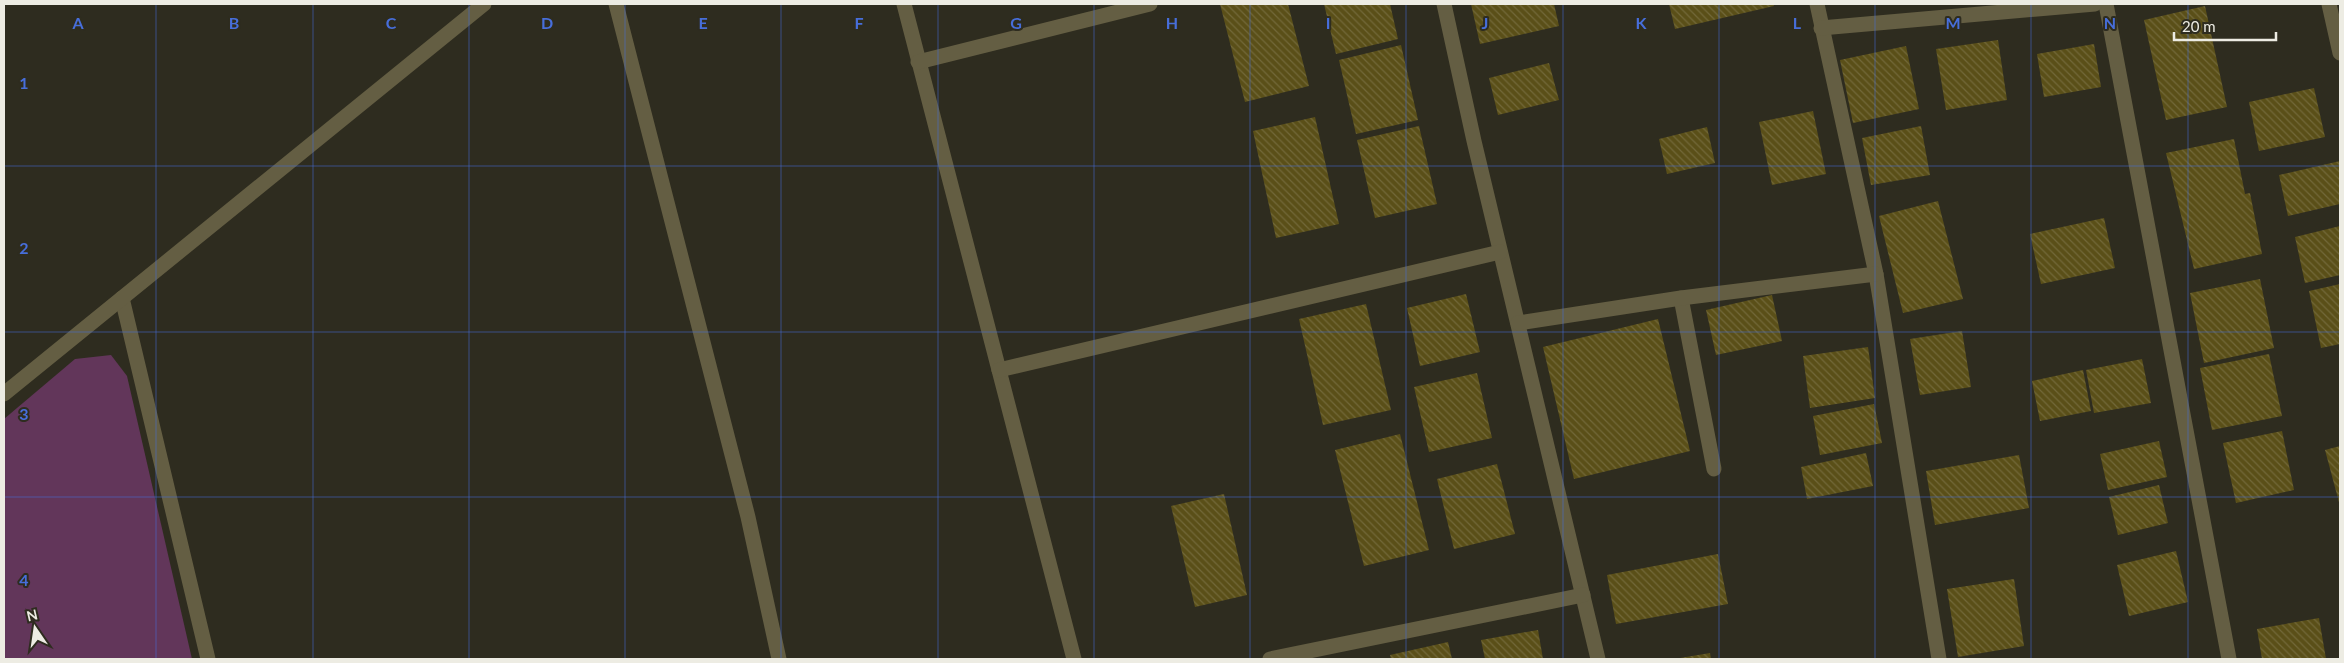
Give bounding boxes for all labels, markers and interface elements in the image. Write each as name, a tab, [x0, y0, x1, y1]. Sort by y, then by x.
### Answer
scale bar	[2174, 10, 2276, 42]
text: A	[71, 13, 84, 32]
text: B	[229, 13, 239, 32]
text: C	[386, 13, 397, 32]
text: D	[541, 13, 553, 32]
text: E	[698, 13, 708, 32]
text: F	[854, 13, 864, 32]
text: G	[1010, 13, 1022, 32]
text: H	[1166, 13, 1178, 32]
text: I	[1326, 13, 1330, 32]
text: J	[1482, 13, 1488, 32]
text: K	[1636, 13, 1648, 32]
text: L	[1793, 13, 1802, 32]
text: M	[1945, 13, 1961, 32]
text: N	[2104, 13, 2116, 32]
text: 20 m	[2182, 17, 2216, 35]
text: 1	[19, 73, 29, 92]
text: 2	[19, 238, 29, 257]
text: 3	[19, 404, 29, 423]
text: 4	[19, 570, 29, 589]
north arrow	[10, 603, 60, 653]
text: N	[25, 605, 39, 624]

